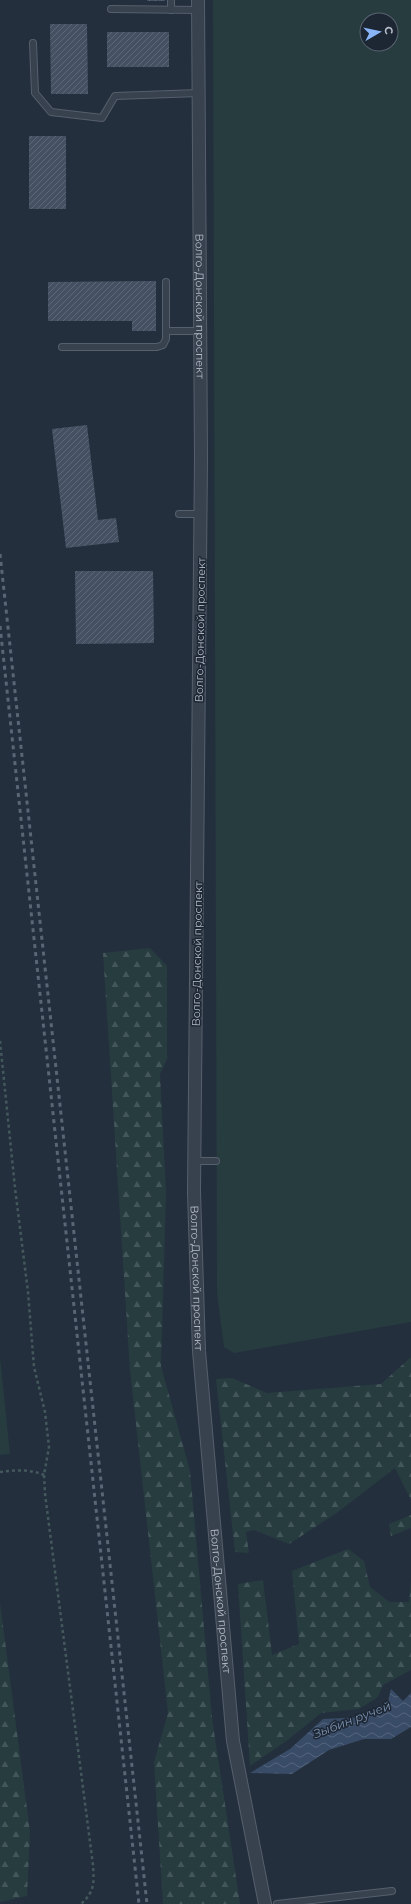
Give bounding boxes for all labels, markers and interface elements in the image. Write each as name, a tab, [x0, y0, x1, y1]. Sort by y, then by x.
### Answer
north arrow	[359, 12, 399, 52]
text: С	[381, 25, 396, 35]
street label: Волго-Донской проспект	[193, 233, 207, 379]
street label: Волго-Донской проспект	[192, 557, 208, 703]
street label: Волго-Донской проспект	[189, 881, 205, 1027]
street label: Волго-Донской проспект	[187, 1205, 206, 1351]
street label: Волго-Донской проспект	[208, 1528, 234, 1675]
water label: Зыбин ручей	[310, 1698, 393, 1742]

